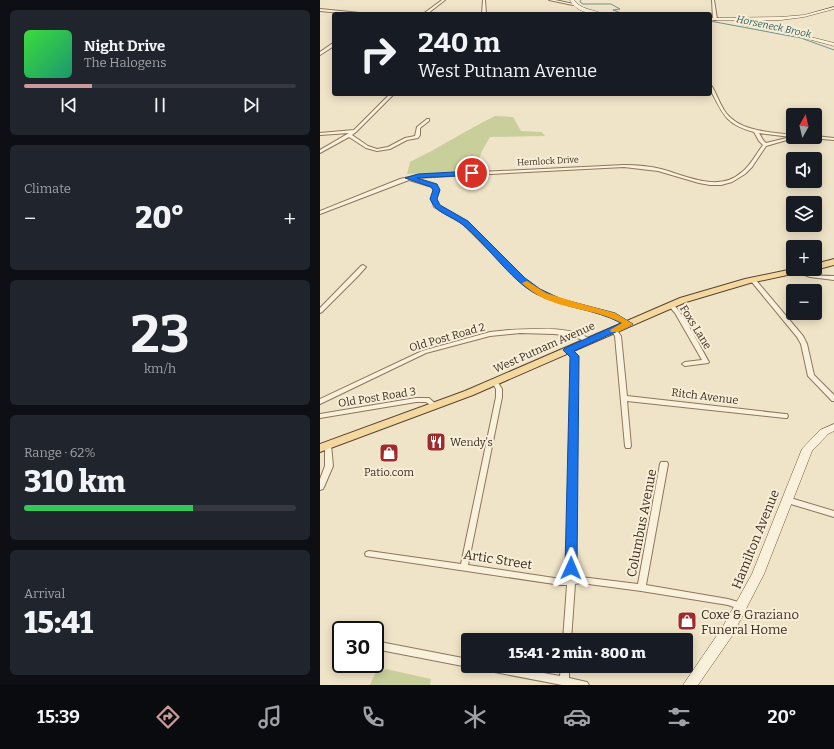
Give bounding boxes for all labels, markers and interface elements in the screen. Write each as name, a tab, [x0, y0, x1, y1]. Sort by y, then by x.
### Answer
water label: Horseneck Brook	[735, 13, 813, 41]
text: 240 m	[418, 26, 500, 59]
icon: right	[352, 28, 404, 80]
text: Night Drive	[84, 37, 165, 55]
text: The Halogens	[84, 55, 166, 70]
text: West Putnam Avenue	[418, 60, 597, 82]
icon: previous	[58, 94, 80, 116]
icon: pause	[149, 94, 171, 116]
icon: next	[240, 94, 262, 116]
north arrow	[786, 108, 822, 144]
map controls	[786, 108, 822, 320]
button: sound	[786, 152, 822, 188]
street label: Hemlock Drive	[517, 154, 579, 168]
pin	[455, 156, 489, 190]
icon: arrive	[461, 162, 483, 184]
text: Climate	[24, 181, 71, 196]
button: layers	[786, 196, 822, 232]
text: 20°	[135, 200, 184, 236]
text: −	[24, 205, 36, 232]
text: +	[283, 205, 296, 232]
button: +	[786, 240, 822, 276]
button: −	[786, 284, 822, 320]
text: 23	[130, 303, 190, 366]
street label: Foxs Lane	[677, 303, 714, 352]
street label: West Putnam Avenue	[492, 319, 597, 376]
street label: Old Post Road 2	[408, 320, 487, 355]
text: km/h	[144, 361, 176, 376]
street label: Old Post Road 3	[337, 385, 417, 410]
street label: Ritch Avenue	[671, 386, 739, 407]
restaurant icon: Wendy's	[425, 431, 447, 453]
place label: Wendy's	[450, 436, 493, 449]
shop icon: Patio.com	[378, 442, 400, 464]
text: Range · 62%	[24, 445, 95, 460]
text: 310 km	[24, 464, 125, 500]
place label: Patio.com	[364, 466, 415, 479]
street label: Columbus Avenue	[624, 468, 659, 578]
street label: Hamilton Avenue	[729, 487, 782, 591]
street label: Artic Street	[463, 547, 534, 572]
position arrow	[550, 547, 592, 589]
text: Arrival	[24, 586, 65, 601]
text: 15:41	[24, 605, 93, 641]
place label: Coxe & Graziano Funeral Home	[701, 607, 799, 637]
shop icon: Coxe & Graziano Funeral Home	[676, 610, 698, 632]
speed limit sign: 30	[332, 621, 384, 673]
text: 15:41 · 2 min · 800 m	[509, 644, 645, 662]
icon: directions	[154, 703, 182, 731]
icon: music	[256, 703, 284, 731]
icon: phone	[359, 703, 387, 731]
icon: climate	[461, 703, 489, 731]
icon: car	[563, 703, 591, 731]
icon: filters	[665, 703, 693, 731]
text: 15:39	[37, 706, 80, 728]
text: 20°	[767, 706, 797, 728]

